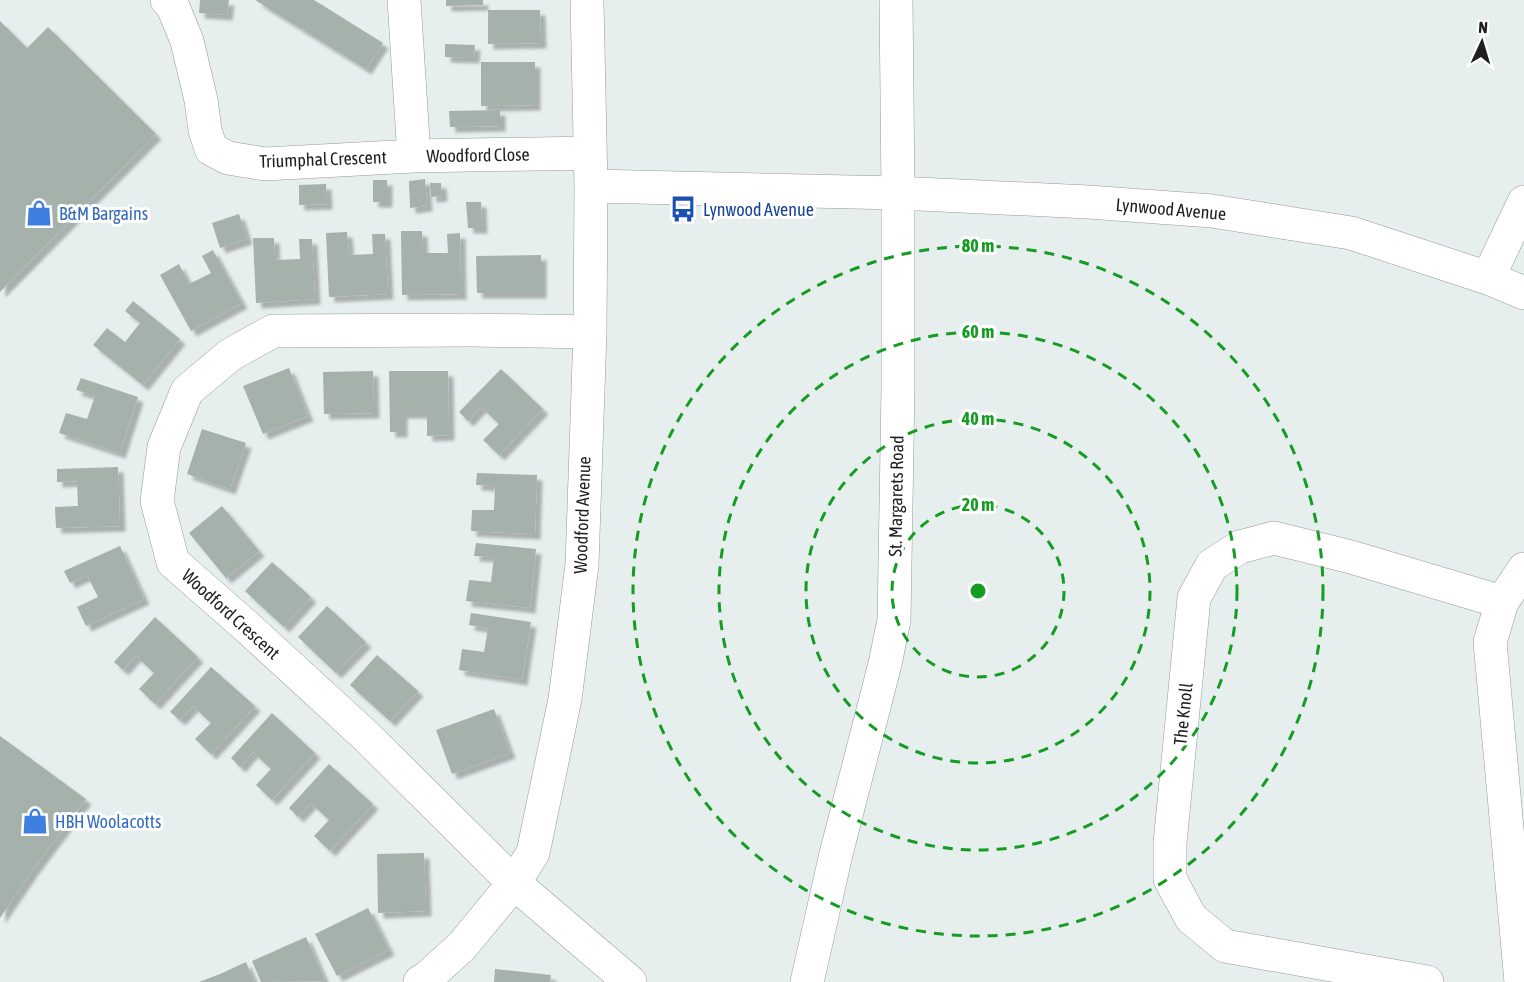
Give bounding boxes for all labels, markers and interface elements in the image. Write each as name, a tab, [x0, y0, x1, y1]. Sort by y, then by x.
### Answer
north arrow	[1452, 12, 1512, 72]
text: N	[1478, 18, 1488, 36]
street label: Woodford Close	[426, 144, 530, 166]
street label: Triumphal Crescent	[259, 146, 387, 172]
bus stop icon: Lynwood Avenue	[668, 194, 698, 224]
street label: Lynwood Avenue	[1115, 194, 1227, 224]
shop icon: B&M Bargains	[24, 198, 54, 228]
place label: Lynwood Avenue	[703, 199, 814, 220]
place label: B&M Bargains	[59, 203, 148, 224]
text: 80 m	[962, 235, 994, 256]
text: 60 m	[962, 321, 994, 342]
text: 40 m	[961, 408, 994, 429]
street label: St. Margarets Road	[884, 435, 908, 557]
street label: Woodford Avenue	[569, 456, 595, 574]
text: 20 m	[962, 494, 994, 515]
street label: Woodford Crescent	[178, 565, 284, 663]
centre of rings	[968, 581, 988, 601]
street label: The Knoll	[1169, 682, 1197, 746]
shop icon: HBH Woolacotts	[20, 806, 50, 836]
place label: HBH Woolacotts	[55, 811, 161, 832]

